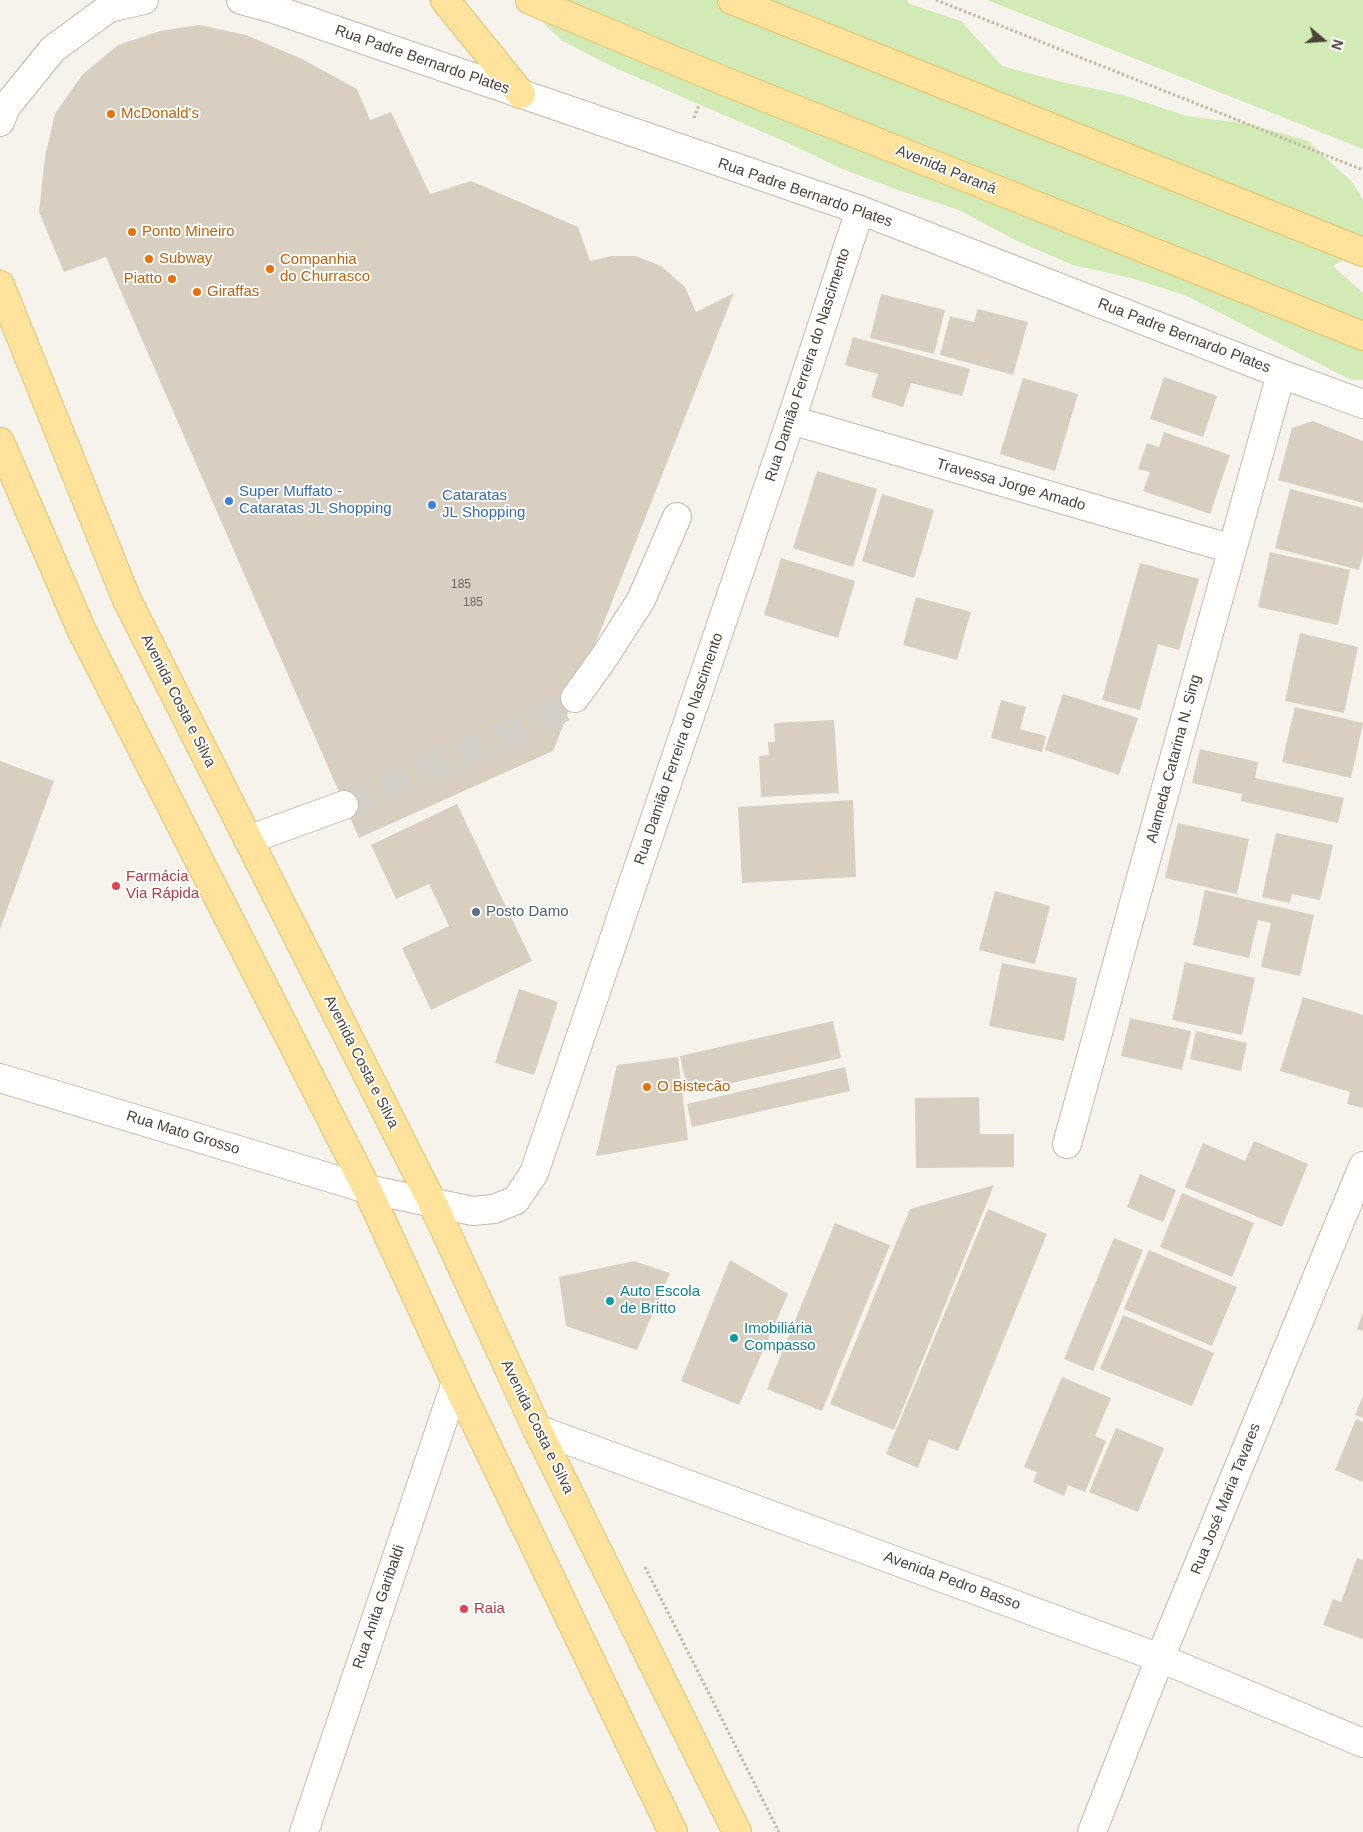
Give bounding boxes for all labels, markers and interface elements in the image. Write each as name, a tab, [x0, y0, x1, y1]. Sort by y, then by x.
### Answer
north arrow	[1298, 15, 1348, 65]
street label: Rua Padre Bernardo Plates	[332, 22, 512, 98]
text: N	[1328, 37, 1346, 52]
place label: McDonald's	[121, 105, 199, 123]
marker: McDonald's	[105, 108, 117, 120]
street label: Avenida Paraná	[893, 142, 999, 198]
street label: Rua Padre Bernardo Plates	[715, 155, 895, 231]
place label: Ponto Mineiro	[142, 223, 235, 241]
marker: Ponto Mineiro	[126, 226, 138, 238]
street label: Rua Damião Ferreira do Nascimento	[762, 246, 854, 484]
place label: Subway	[159, 250, 212, 268]
place label: Companhia do Churrasco	[280, 251, 370, 286]
marker: Subway	[143, 253, 155, 265]
marker: Companhia do Churrasco	[264, 263, 276, 275]
place label: Piatto	[124, 270, 162, 288]
marker: Piatto	[166, 273, 178, 285]
place label: Giraffas	[207, 283, 259, 301]
marker: Giraffas	[191, 286, 203, 298]
street label: Rua Padre Bernardo Plates	[1095, 295, 1273, 377]
street label: Travessa Jorge Amado	[934, 455, 1088, 515]
place label: Super Muffato - Cataratas JL Shopping	[239, 483, 392, 518]
place label: Cataratas JL Shopping	[442, 487, 525, 522]
marker: Super Muffato - Cataratas JL Shopping	[223, 495, 235, 507]
marker: Cataratas JL Shopping	[426, 499, 438, 511]
house number: 185	[451, 578, 471, 592]
house number: 185	[463, 596, 483, 610]
street label: Rua Damião Ferreira do Nascimento	[631, 631, 727, 867]
street label: Avenida Costa e Silva	[137, 632, 219, 770]
street label: Alameda Catarina N. Sing	[1143, 673, 1205, 845]
place label: Farmácia Via Rápida	[126, 868, 199, 903]
marker: Farmácia Via Rápida	[110, 880, 122, 892]
place label: Posto Damo	[486, 903, 569, 921]
marker: Posto Damo	[470, 906, 482, 918]
street label: Avenida Costa e Silva	[320, 993, 402, 1131]
place label: O Bistecão	[657, 1078, 730, 1096]
marker: O Bistecão	[641, 1081, 653, 1093]
street label: Rua Mato Grosso	[124, 1107, 242, 1159]
place label: Auto Escola de Britto	[620, 1283, 700, 1318]
marker: Auto Escola de Britto	[604, 1295, 616, 1307]
place label: Imobiliária Compasso	[744, 1320, 816, 1355]
marker: Imobiliária Compasso	[728, 1332, 740, 1344]
street label: Avenida Costa e Silva	[497, 1357, 577, 1497]
street label: Rua José Maria Tavares	[1187, 1421, 1265, 1577]
street label: Rua Anita Garibaldi	[349, 1543, 409, 1671]
street label: Avenida Pedro Basso	[881, 1548, 1023, 1614]
place label: Raia	[474, 1600, 505, 1618]
marker: Raia	[458, 1603, 470, 1615]

